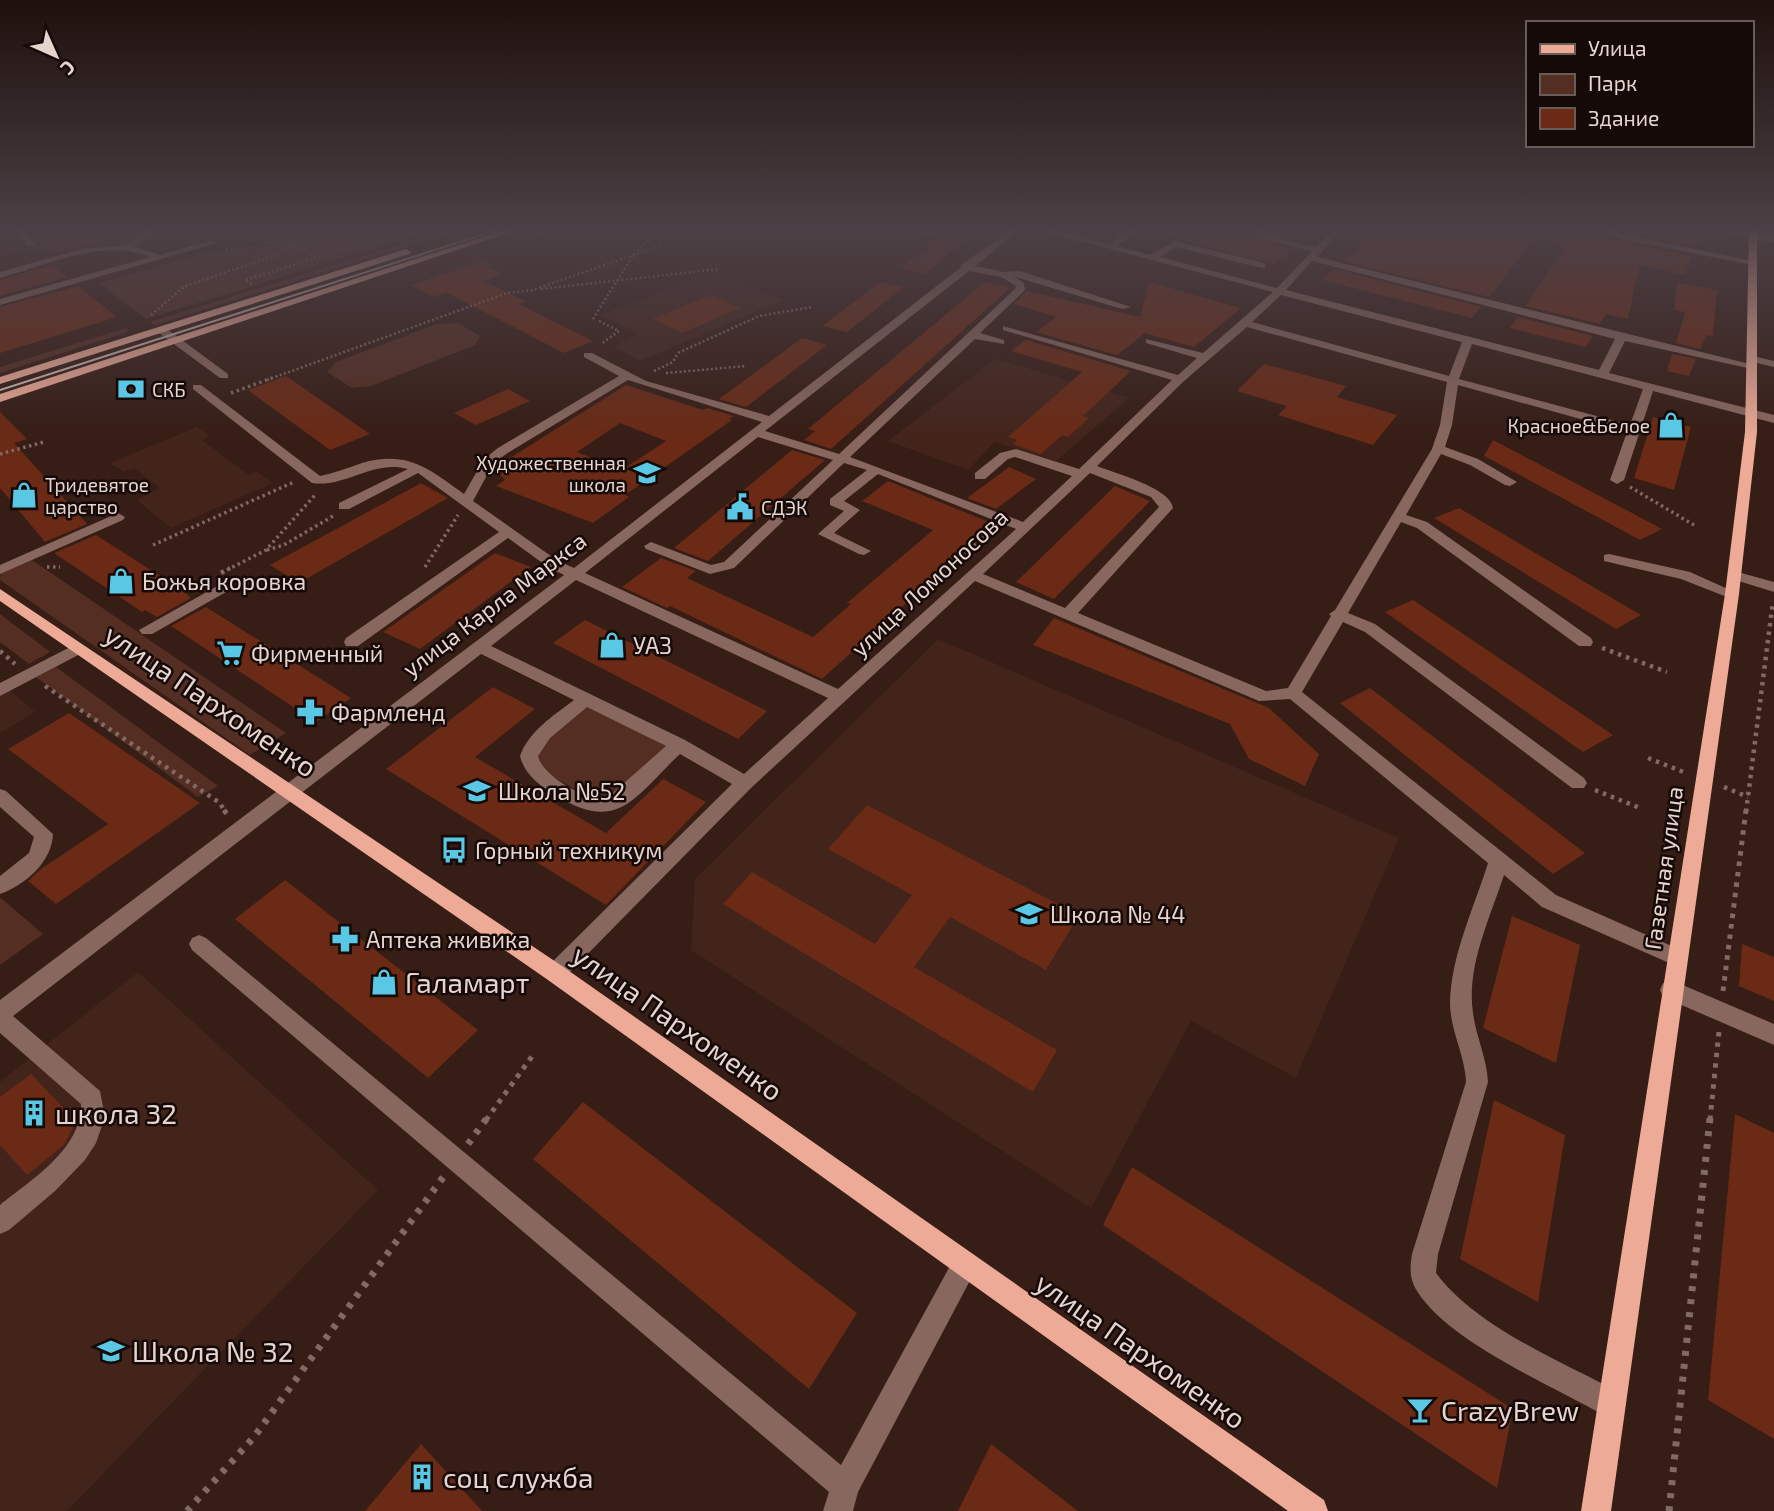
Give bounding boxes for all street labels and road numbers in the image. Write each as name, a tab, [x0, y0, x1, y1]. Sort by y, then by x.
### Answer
street label: улица Ломоносова	[845, 502, 1014, 663]
street label: улица Карла Маркса	[397, 526, 592, 683]
street label: улица Пархоменко	[98, 616, 324, 784]
street label: Газетная улица	[1638, 785, 1689, 952]
street label: улица Пархоменко	[566, 937, 790, 1107]
street label: улица Пархоменко	[1029, 1265, 1253, 1435]

